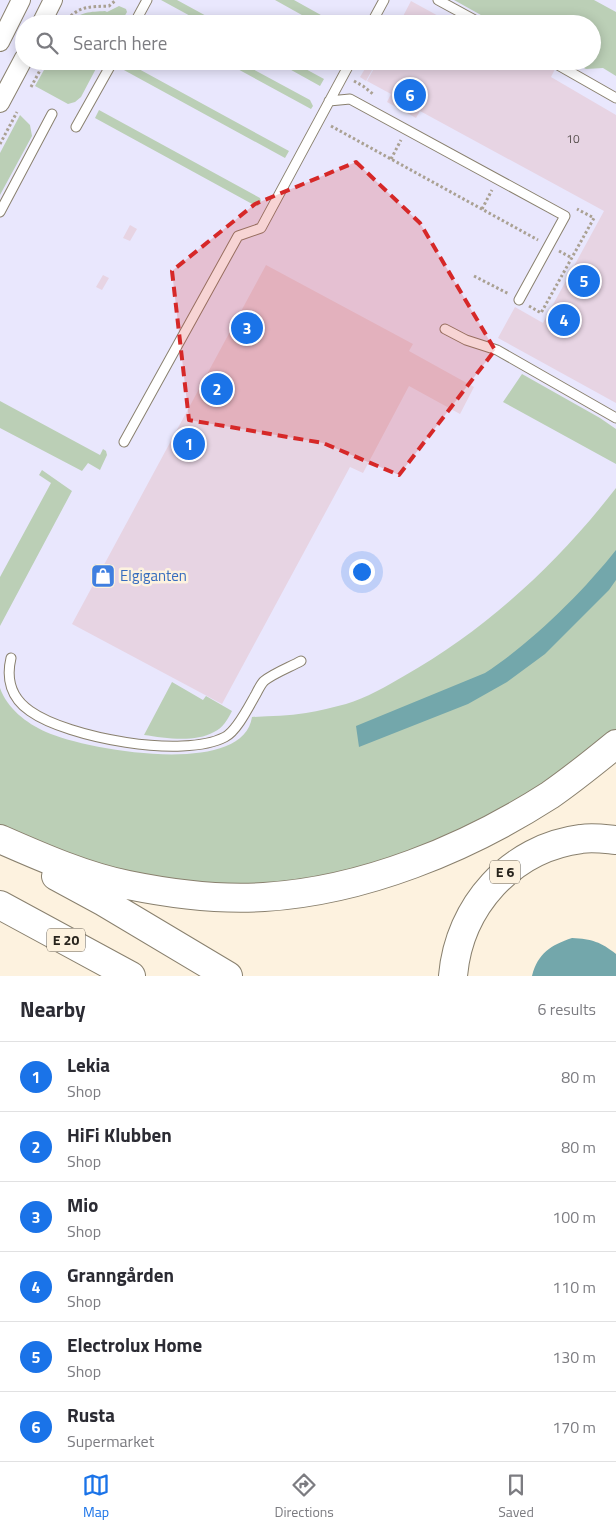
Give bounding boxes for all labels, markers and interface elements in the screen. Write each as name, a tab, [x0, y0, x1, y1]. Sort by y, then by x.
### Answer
search box	[15, 15, 601, 70]
text: Search here	[73, 28, 167, 57]
icon: search	[33, 29, 61, 57]
pin: 6	[394, 76, 426, 114]
house number: 10	[566, 129, 580, 148]
pin: 5	[568, 262, 600, 300]
pin: 4	[548, 301, 580, 339]
pin: 3	[231, 309, 263, 347]
pin: 2	[201, 370, 233, 408]
pin: 1	[173, 425, 205, 463]
your location	[349, 559, 375, 585]
shop icon: Elgiganten	[90, 563, 116, 589]
place label: Elgiganten	[120, 564, 187, 587]
road number: E 6	[490, 860, 520, 884]
road number: E 20	[47, 928, 85, 952]
text: Nearby	[20, 993, 85, 1025]
text: 6 results	[537, 997, 596, 1021]
text: Lekia	[67, 1050, 110, 1079]
text: 1	[32, 1065, 40, 1089]
text: 80 m	[561, 1065, 596, 1089]
text: Shop	[67, 1079, 101, 1103]
text: HiFi Klubben	[67, 1120, 172, 1149]
text: 2	[32, 1135, 40, 1159]
text: 80 m	[561, 1135, 596, 1159]
text: Shop	[67, 1149, 101, 1173]
text: Mio	[67, 1190, 98, 1219]
text: 3	[32, 1205, 40, 1229]
text: 100 m	[552, 1205, 596, 1229]
text: Shop	[67, 1219, 101, 1243]
text: Granngården	[67, 1260, 174, 1289]
text: 4	[32, 1275, 40, 1299]
text: 110 m	[552, 1275, 596, 1299]
text: Shop	[67, 1289, 101, 1313]
text: Electrolux Home	[67, 1330, 202, 1359]
text: 5	[32, 1345, 40, 1369]
text: 130 m	[552, 1345, 596, 1369]
text: Shop	[67, 1359, 101, 1383]
text: Rusta	[67, 1400, 115, 1429]
text: 6	[32, 1415, 40, 1439]
text: 170 m	[552, 1415, 596, 1439]
text: Supermarket	[67, 1429, 154, 1453]
tab: Map	[82, 1471, 110, 1522]
tab: Directions	[274, 1471, 334, 1522]
tab: Saved	[498, 1471, 534, 1522]

